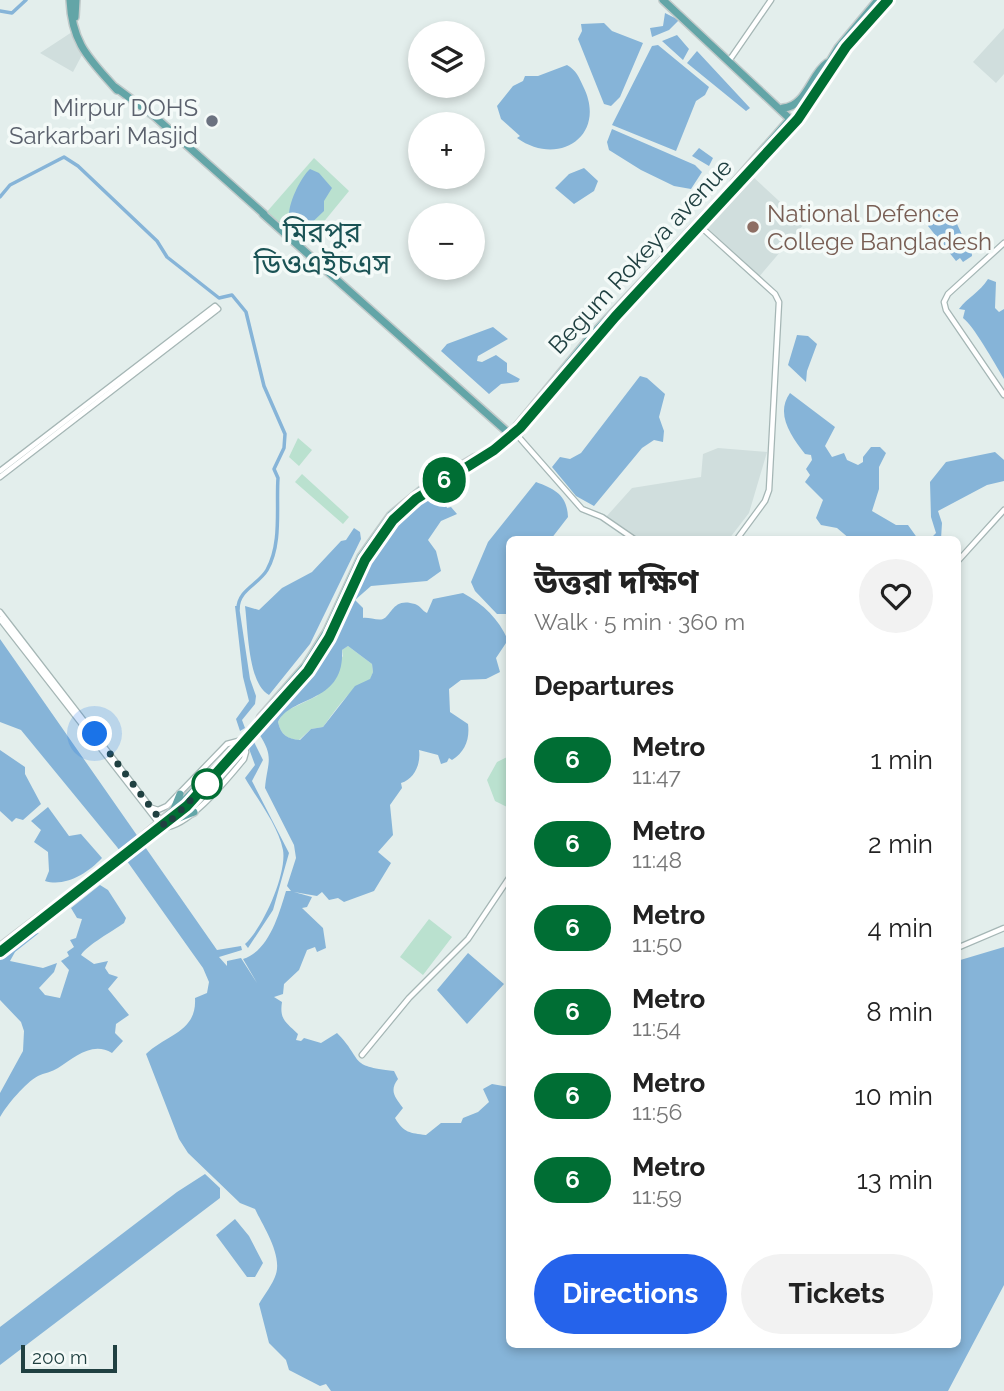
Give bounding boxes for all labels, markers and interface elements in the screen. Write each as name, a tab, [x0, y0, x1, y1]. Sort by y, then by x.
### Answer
map controls	[408, 21, 485, 280]
button: layers	[408, 21, 485, 98]
place label: Mirpur DOHS Sarkarbari Masjid	[9, 93, 198, 150]
button: +	[408, 112, 485, 189]
marker: Mirpur DOHS Sarkarbari Masjid	[204, 113, 220, 129]
street label: Begum Rokeya avenue	[542, 152, 738, 360]
place label: National Defence College Bangladesh	[767, 199, 992, 256]
button: −	[408, 203, 485, 280]
district label: মিরপুর ডিওএইচএস	[253, 216, 391, 281]
marker: National Defence College Bangladesh	[745, 219, 761, 235]
line badge: 6	[421, 457, 467, 503]
text: 6	[437, 465, 451, 494]
button: heart	[859, 559, 933, 633]
text: উত্তরা দক্ষিণ	[534, 562, 698, 601]
text: Walk · 5 min · 360 m	[534, 608, 745, 635]
text: Departures	[534, 671, 674, 701]
your location	[77, 716, 112, 751]
text: Metro	[632, 732, 705, 762]
text: 6	[565, 745, 580, 774]
text: 1 min	[871, 745, 933, 775]
text: 11:47	[632, 762, 681, 789]
unlabelled marker	[192, 769, 222, 799]
text: Metro	[632, 816, 705, 846]
text: 6	[565, 829, 580, 858]
text: 2 min	[868, 829, 933, 859]
text: 11:48	[632, 846, 682, 873]
text: Metro	[632, 900, 705, 930]
text: 6	[565, 913, 580, 942]
text: 4 min	[867, 913, 933, 943]
text: 11:50	[632, 930, 683, 957]
text: Metro	[632, 984, 705, 1014]
text: 6	[565, 997, 580, 1026]
text: 8 min	[866, 997, 933, 1027]
text: 11:54	[632, 1014, 681, 1041]
text: Metro	[632, 1068, 705, 1098]
text: 6	[565, 1081, 580, 1110]
text: 10 min	[855, 1081, 933, 1111]
text: 11:56	[632, 1098, 682, 1125]
text: Metro	[632, 1152, 705, 1182]
text: 6	[565, 1165, 580, 1194]
text: 13 min	[857, 1165, 933, 1195]
text: 11:59	[632, 1182, 682, 1209]
button: Directions	[534, 1254, 727, 1334]
button: Tickets	[741, 1254, 933, 1334]
scale bar	[21, 1342, 117, 1374]
text: 200 m	[32, 1346, 87, 1368]

